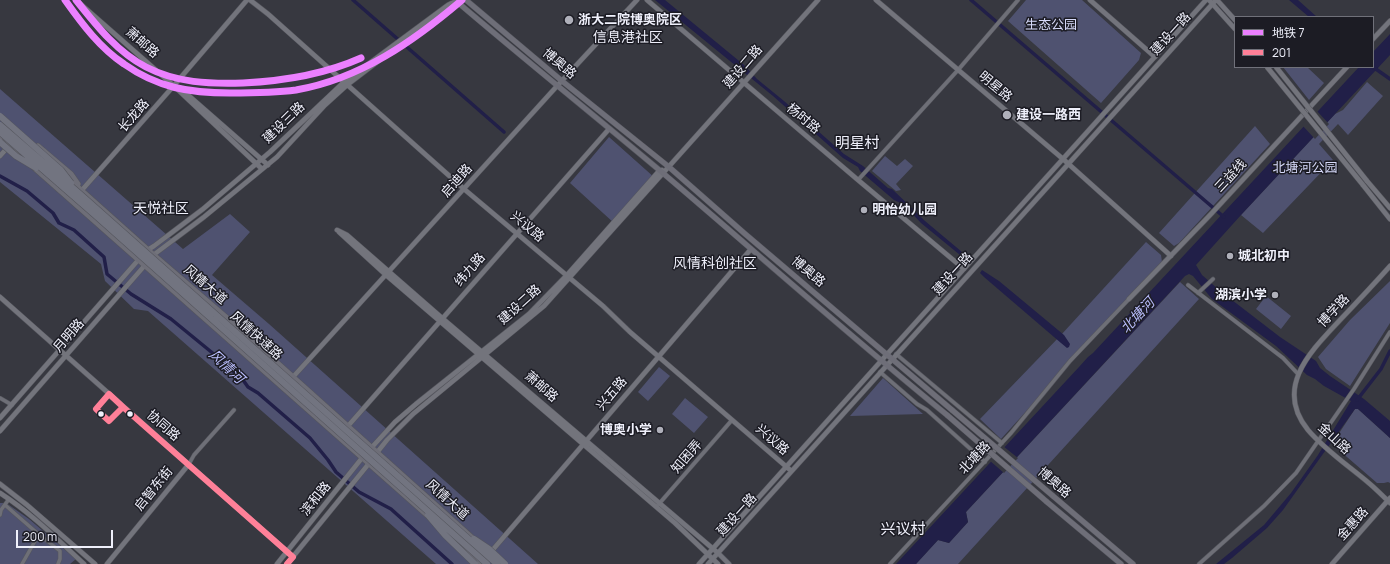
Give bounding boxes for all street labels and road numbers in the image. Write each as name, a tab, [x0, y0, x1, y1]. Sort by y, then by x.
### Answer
street label: 建设一路	[1148, 9, 1194, 59]
street label: 萧邮路	[122, 24, 162, 62]
street label: 建设二路	[720, 42, 766, 92]
street label: 博奥路	[539, 45, 579, 83]
street label: 明星路	[975, 68, 1015, 106]
street label: 长龙路	[115, 96, 153, 136]
street label: 建设三路	[260, 99, 308, 147]
street label: 杨时路	[783, 100, 823, 138]
street label: 三益线	[1212, 156, 1250, 196]
street label: 启迪路	[438, 161, 476, 201]
street label: 兴议路	[507, 208, 547, 246]
street label: 建设一路	[930, 249, 976, 299]
street label: 纬九路	[451, 250, 489, 290]
street label: 博奥路	[788, 253, 828, 291]
street label: 风情大道	[180, 262, 230, 308]
street label: 建设二路	[495, 282, 545, 328]
street label: 博学路	[1315, 291, 1353, 331]
street label: 风情快速路	[227, 308, 285, 364]
street label: 月明路	[50, 316, 88, 356]
street label: 萧邮路	[521, 368, 561, 406]
street label: 兴五路	[593, 374, 631, 414]
street label: 协同路	[143, 407, 183, 445]
street label: 金山路	[1314, 420, 1354, 458]
street label: 兴议路	[752, 421, 792, 459]
street label: 知困弄	[668, 437, 706, 477]
street label: 北塘路	[956, 438, 994, 478]
street label: 启智东街	[132, 464, 176, 514]
street label: 博奥路	[1034, 464, 1074, 502]
street label: 风情大道	[422, 477, 472, 523]
street label: 滨和路	[298, 479, 334, 519]
street label: 建设一路	[714, 490, 760, 540]
street label: 金惠路	[1334, 504, 1372, 544]

